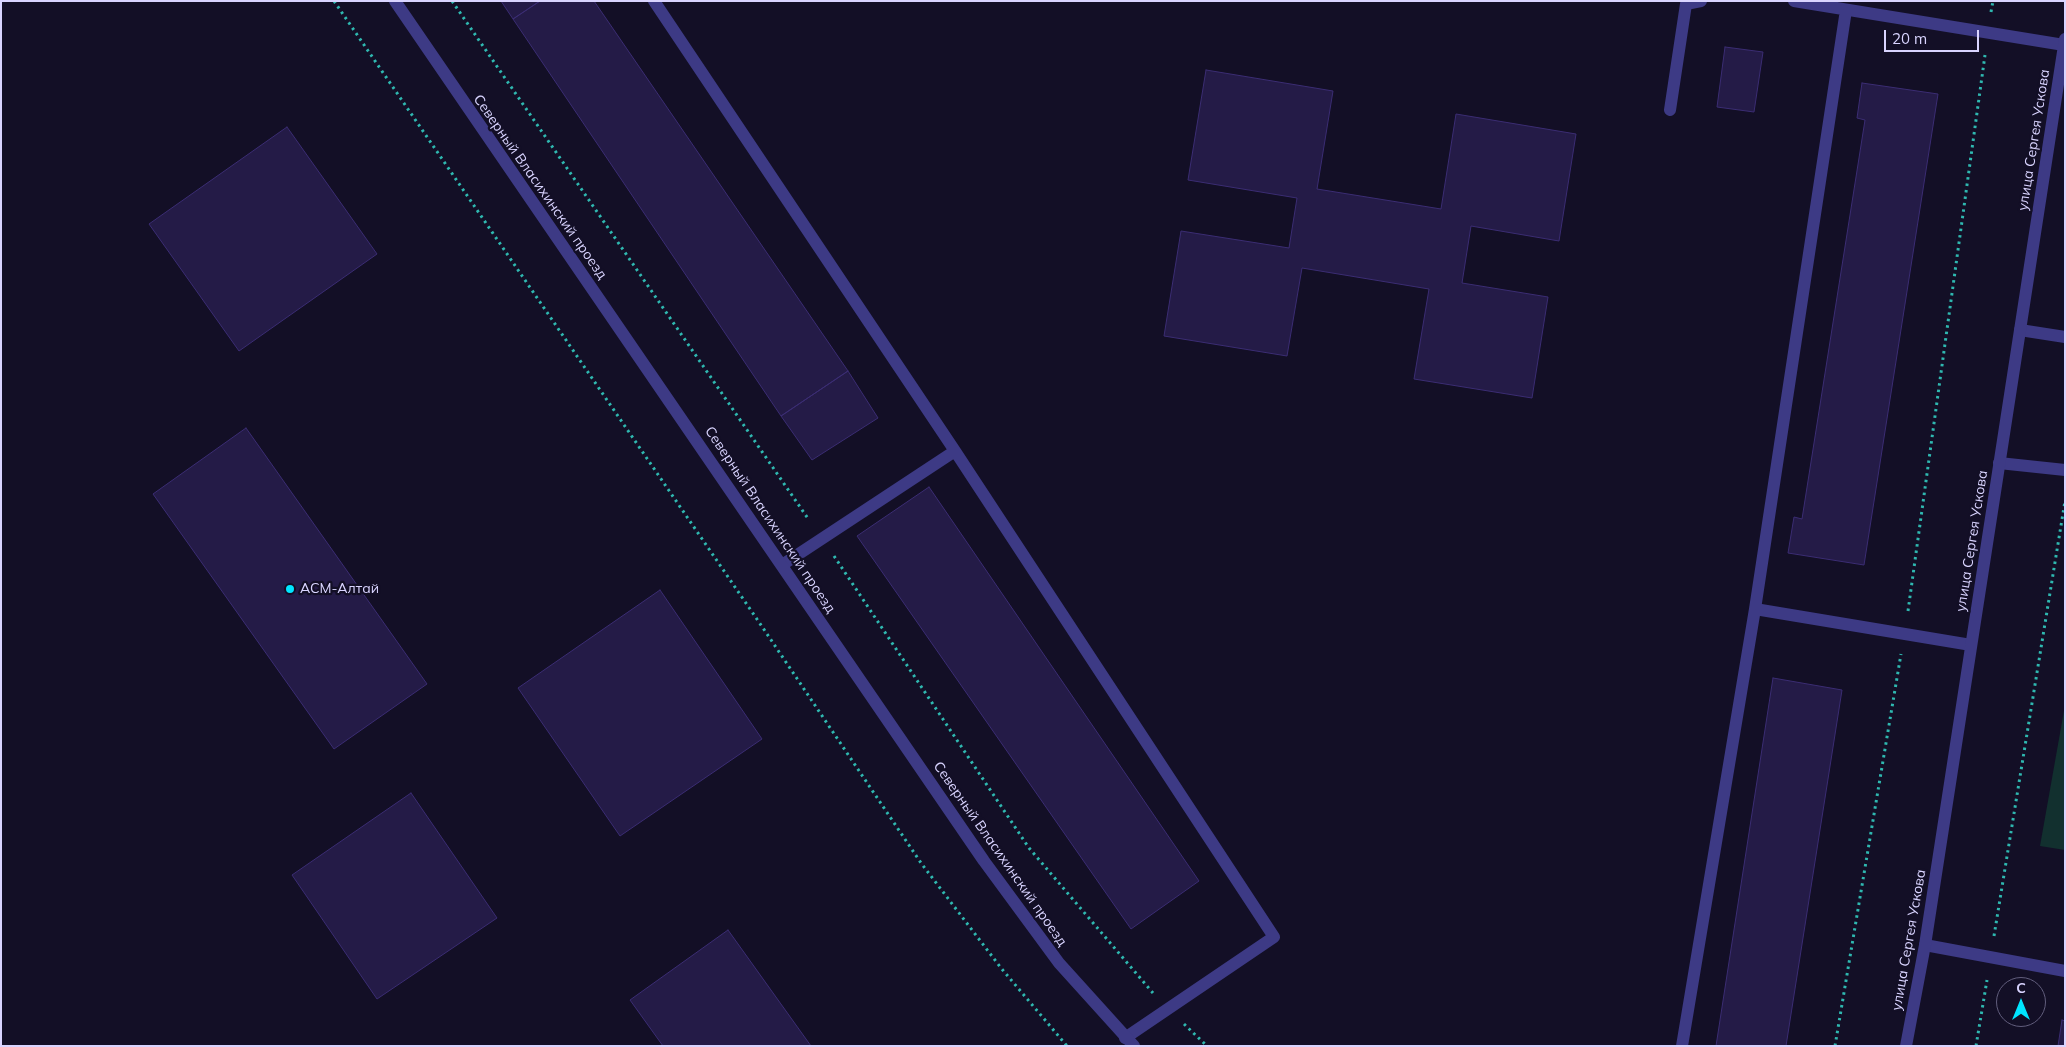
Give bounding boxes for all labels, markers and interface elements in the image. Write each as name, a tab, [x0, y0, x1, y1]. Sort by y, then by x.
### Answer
scale bar	[1886, 20, 1981, 52]
text: 20 m	[1892, 29, 1927, 48]
street label: улица Сергея Ускова	[2015, 68, 2053, 212]
street label: Северный Власихинский проезд	[470, 91, 610, 283]
street label: Северный Власихинский проезд	[701, 423, 839, 617]
street label: улица Сергея Ускова	[1953, 469, 1991, 613]
place label: АСМ-Алтай	[300, 581, 379, 597]
marker: АСМ-Алтай	[284, 583, 296, 595]
street label: Северный Власихинский проезд	[930, 758, 1070, 950]
street label: улица Сергея Ускова	[1888, 868, 1930, 1012]
north arrow	[1996, 977, 2046, 1027]
text: С	[2016, 979, 2026, 997]

